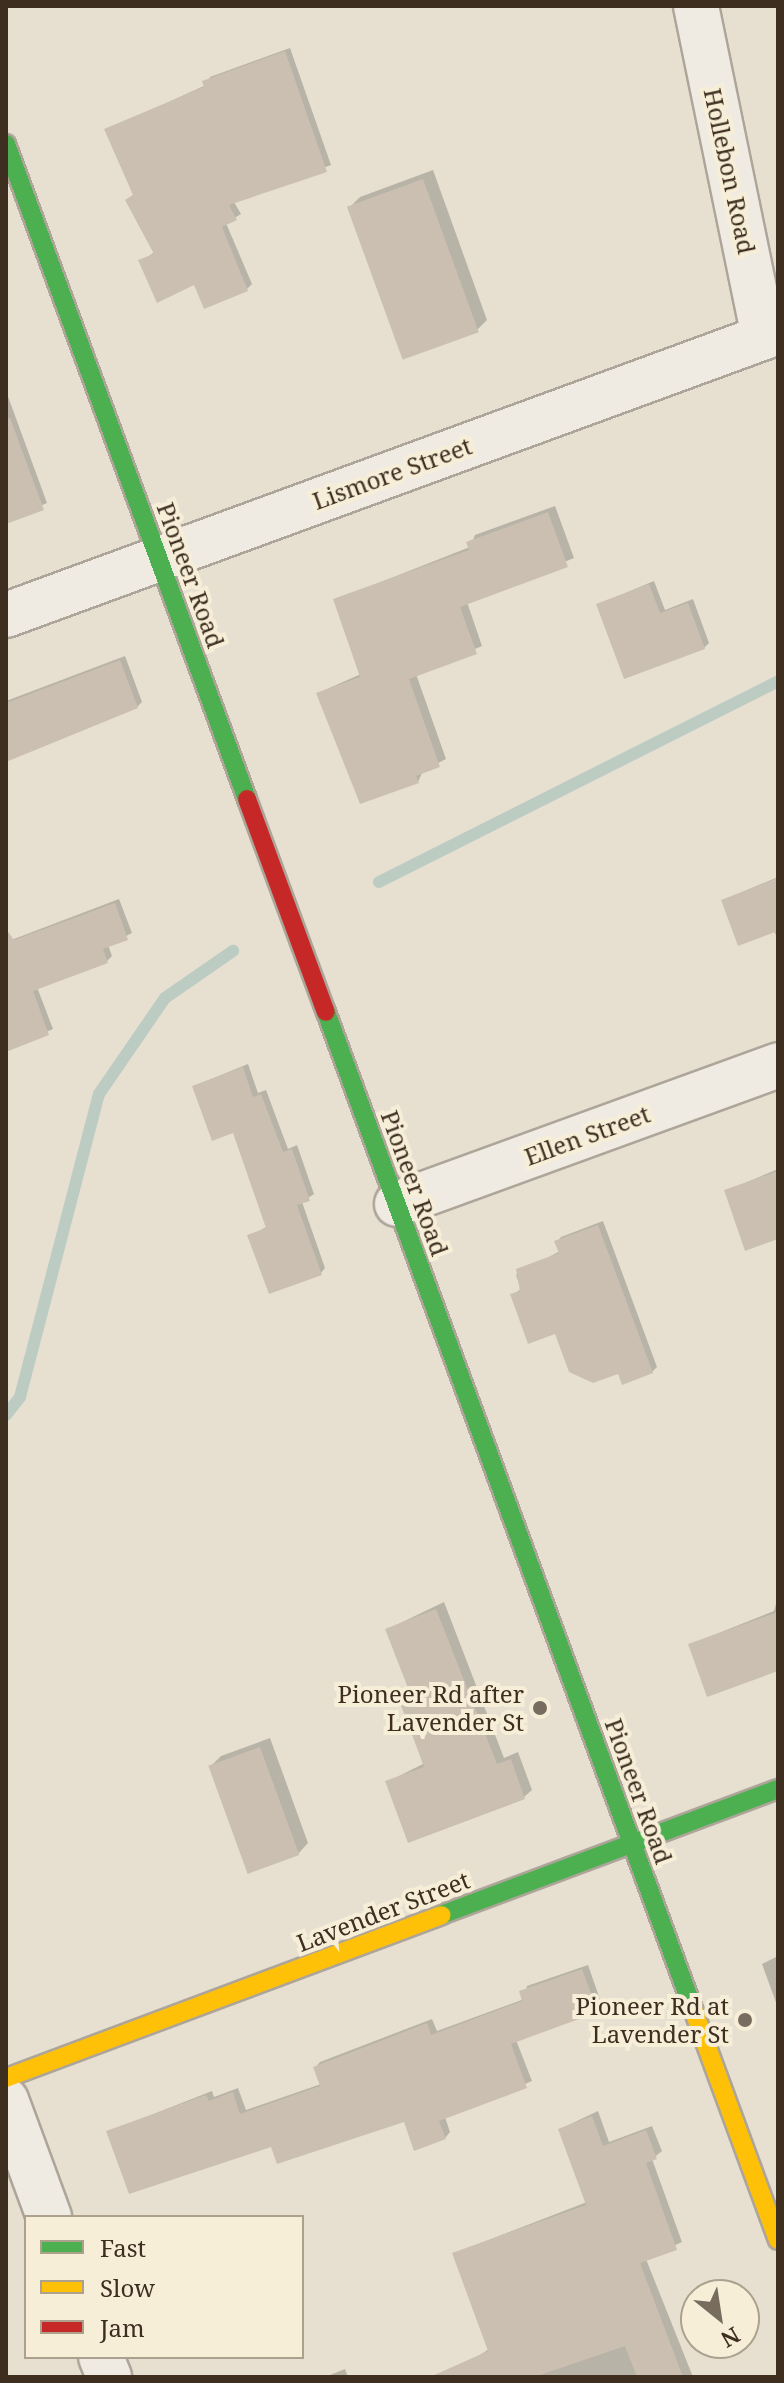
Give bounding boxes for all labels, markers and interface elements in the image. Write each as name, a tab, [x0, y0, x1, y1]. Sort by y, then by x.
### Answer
street label: Hollebon Road	[698, 85, 762, 257]
street label: Lismore Street	[308, 431, 476, 515]
street label: Pioneer Road	[151, 498, 231, 652]
street label: Ellen Street	[520, 1099, 654, 1171]
street label: Pioneer Road	[375, 1106, 455, 1260]
place label: Pioneer Rd after Lavender St	[338, 1680, 524, 1736]
marker: Pioneer Rd after Lavender St	[531, 1699, 549, 1717]
street label: Pioneer Road	[599, 1714, 679, 1868]
street label: Lavender Street	[293, 1865, 473, 1957]
place label: Pioneer Rd at Lavender St	[576, 1992, 729, 2048]
marker: Pioneer Rd at Lavender St	[736, 2011, 754, 2029]
legend	[24, 2215, 304, 2359]
text: Fast	[100, 2231, 146, 2264]
text: Slow	[100, 2271, 155, 2304]
north arrow	[680, 2279, 760, 2359]
text: Jam	[100, 2311, 145, 2344]
text: N	[716, 2321, 746, 2355]

